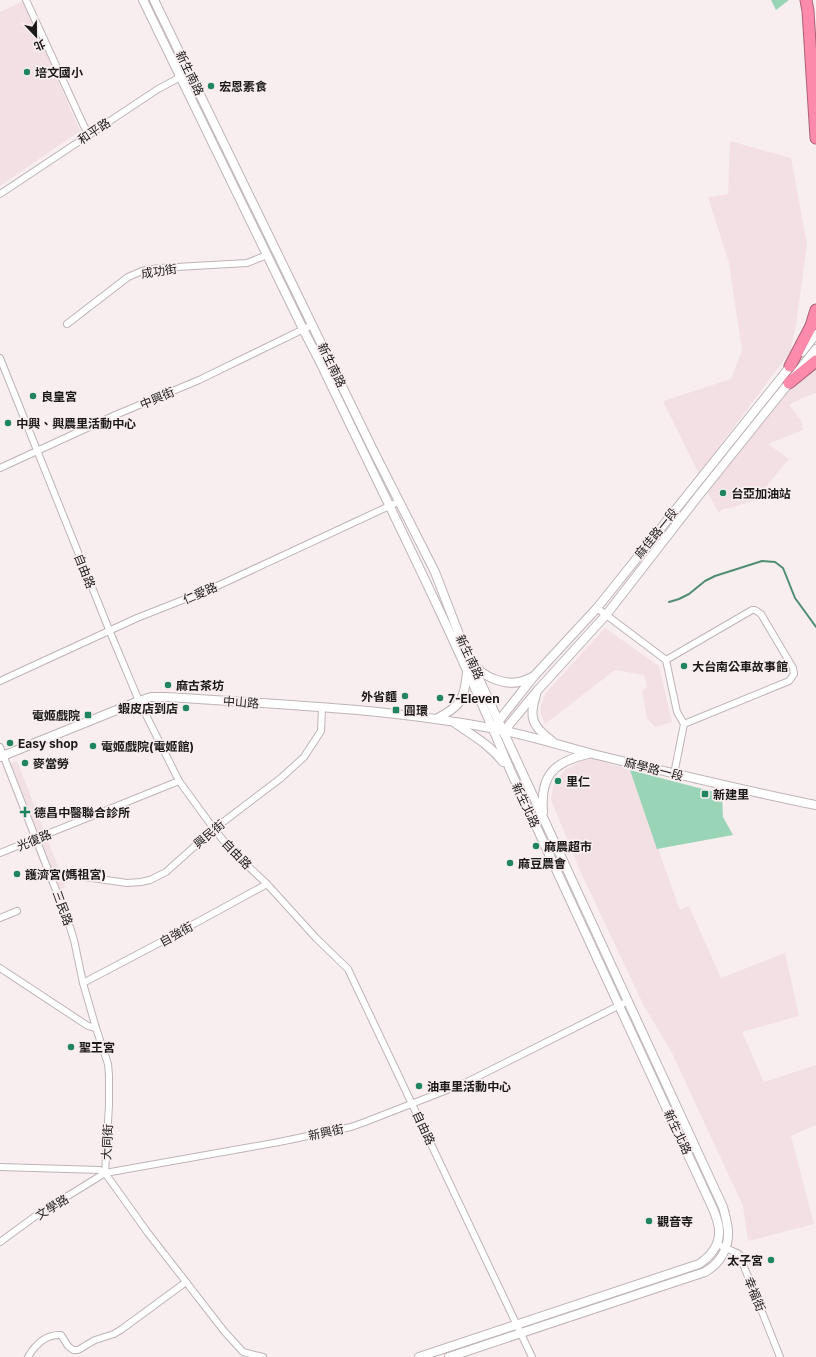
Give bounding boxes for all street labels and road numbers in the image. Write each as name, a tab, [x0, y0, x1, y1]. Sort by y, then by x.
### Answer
street label: 新生南路	[173, 48, 207, 98]
street label: 和平路	[75, 115, 113, 147]
street label: 成功街	[140, 261, 178, 281]
street label: 新生南路	[315, 340, 349, 390]
street label: 中興街	[137, 384, 177, 412]
street label: 麻佳路一段	[631, 505, 681, 561]
street label: 自由路	[71, 551, 99, 591]
street label: 仁愛路	[180, 579, 220, 607]
street label: 新生南路	[453, 632, 487, 682]
street label: 中山路	[223, 693, 259, 711]
street label: 麻學路一段	[623, 754, 685, 784]
street label: 新生北路	[509, 780, 543, 830]
street label: 興民街	[190, 817, 228, 851]
street label: 光復路	[14, 826, 54, 854]
street label: 自由路	[219, 836, 255, 872]
street label: 三民路	[50, 889, 76, 927]
street label: 自強街	[157, 919, 195, 949]
street label: 新生北路	[661, 1107, 695, 1157]
street label: 自由路	[410, 1109, 438, 1147]
street label: 新興街	[307, 1121, 345, 1143]
street label: 大同街	[99, 1124, 115, 1160]
street label: 文學路	[33, 1191, 71, 1223]
street label: 幸福街	[741, 1274, 769, 1314]

